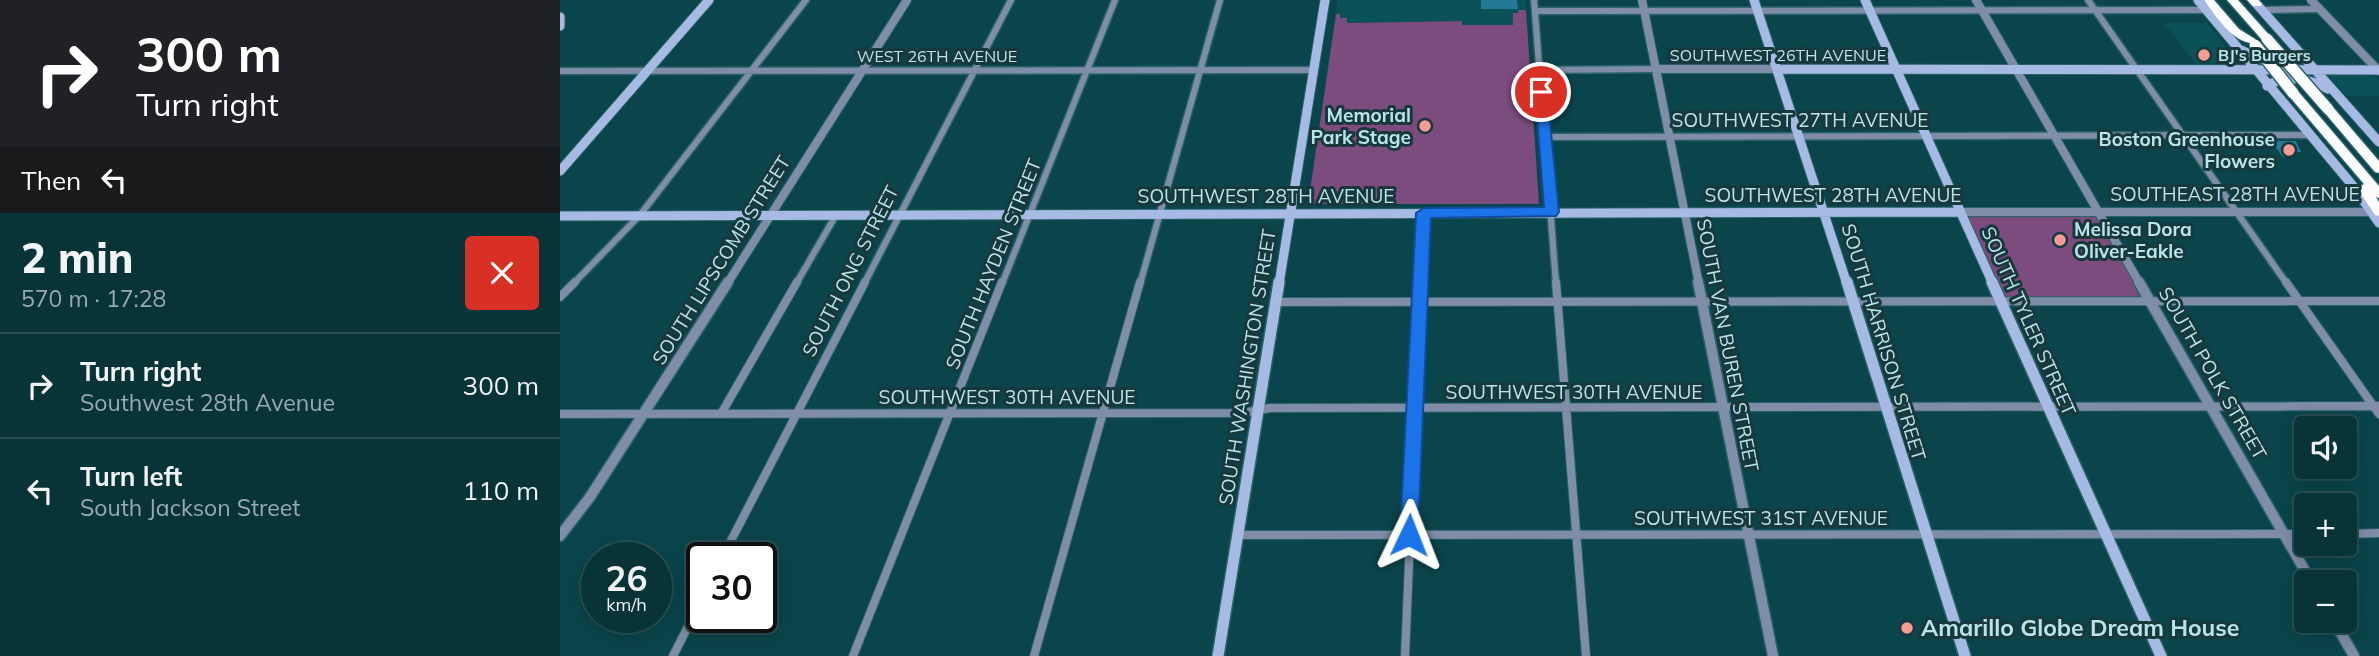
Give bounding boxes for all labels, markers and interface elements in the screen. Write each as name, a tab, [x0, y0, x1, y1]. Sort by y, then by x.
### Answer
text: 300 m	[136, 23, 282, 84]
icon: right	[21, 28, 112, 119]
street label: SOUTHWEST 26TH AVENUE	[1670, 45, 1886, 65]
place label: BJ's Burgers	[2218, 45, 2311, 65]
street label: WEST 26TH AVENUE	[857, 46, 1017, 66]
marker: BJ's Burgers	[2196, 47, 2212, 63]
pin	[1511, 62, 1571, 122]
icon: arrive	[1522, 73, 1560, 111]
text: Turn right	[136, 84, 279, 124]
place label: Memorial Park Stage	[1310, 103, 1411, 149]
street label: SOUTHWEST 27TH AVENUE	[1672, 108, 1928, 132]
marker: Memorial Park Stage	[1417, 118, 1433, 134]
place label: Boston Greenhouse Flowers	[2099, 127, 2275, 173]
marker: Boston Greenhouse Flowers	[2281, 142, 2297, 158]
street label: SOUTH LIPSCOMB STREET	[647, 151, 796, 369]
street label: SOUTH HAYDEN STREET	[940, 155, 1046, 373]
icon: left	[95, 161, 133, 199]
text: Then	[21, 164, 81, 197]
street label: SOUTH ONG STREET	[796, 181, 904, 361]
street label: SOUTHEAST 28TH AVENUE	[2110, 182, 2360, 206]
street label: SOUTHWEST 28TH AVENUE	[1705, 183, 1961, 207]
street label: SOUTHWEST 28TH AVENUE	[1138, 184, 1394, 208]
street label: SOUTH VAN BUREN STREET	[1692, 217, 1764, 474]
place label: Melissa Dora Oliver-Eakle	[2074, 217, 2192, 263]
street label: SOUTH HARRISON STREET	[1836, 221, 1932, 464]
street label: SOUTH TYLER STREET	[1977, 223, 2082, 420]
street label: SOUTH WASHINGTON STREET	[1213, 227, 1281, 507]
text: 2 min	[21, 231, 134, 284]
marker: Melissa Dora Oliver-Eakle	[2052, 232, 2068, 248]
button: close	[465, 236, 539, 310]
street label: SOUTH POLK STREET	[2154, 282, 2272, 464]
text: 570 m · 17:28	[21, 284, 166, 313]
text: Turn right	[80, 355, 201, 388]
icon: right	[21, 367, 59, 405]
text: 300 m	[463, 369, 539, 402]
street label: SOUTHWEST 30TH AVENUE	[1446, 380, 1702, 404]
street label: SOUTHWEST 30TH AVENUE	[879, 385, 1135, 409]
text: Southwest 28th Avenue	[80, 388, 335, 417]
map controls	[2294, 416, 2357, 633]
button: sound	[2294, 416, 2357, 479]
text: Turn left	[80, 460, 182, 493]
icon: left	[21, 472, 59, 510]
text: 110 m	[463, 474, 539, 507]
text: South Jackson Street	[80, 493, 300, 522]
button: +	[2294, 493, 2357, 556]
position arrow	[1372, 498, 1446, 572]
street label: SOUTHWEST 31ST AVENUE	[1634, 506, 1888, 530]
speed limit sign: 30	[686, 542, 777, 633]
text: 26	[605, 556, 648, 600]
button: −	[2294, 570, 2357, 633]
text: km/h	[606, 593, 647, 616]
place label: Amarillo Globe Dream House	[1921, 613, 2239, 642]
marker: Amarillo Globe Dream House	[1899, 620, 1915, 636]

